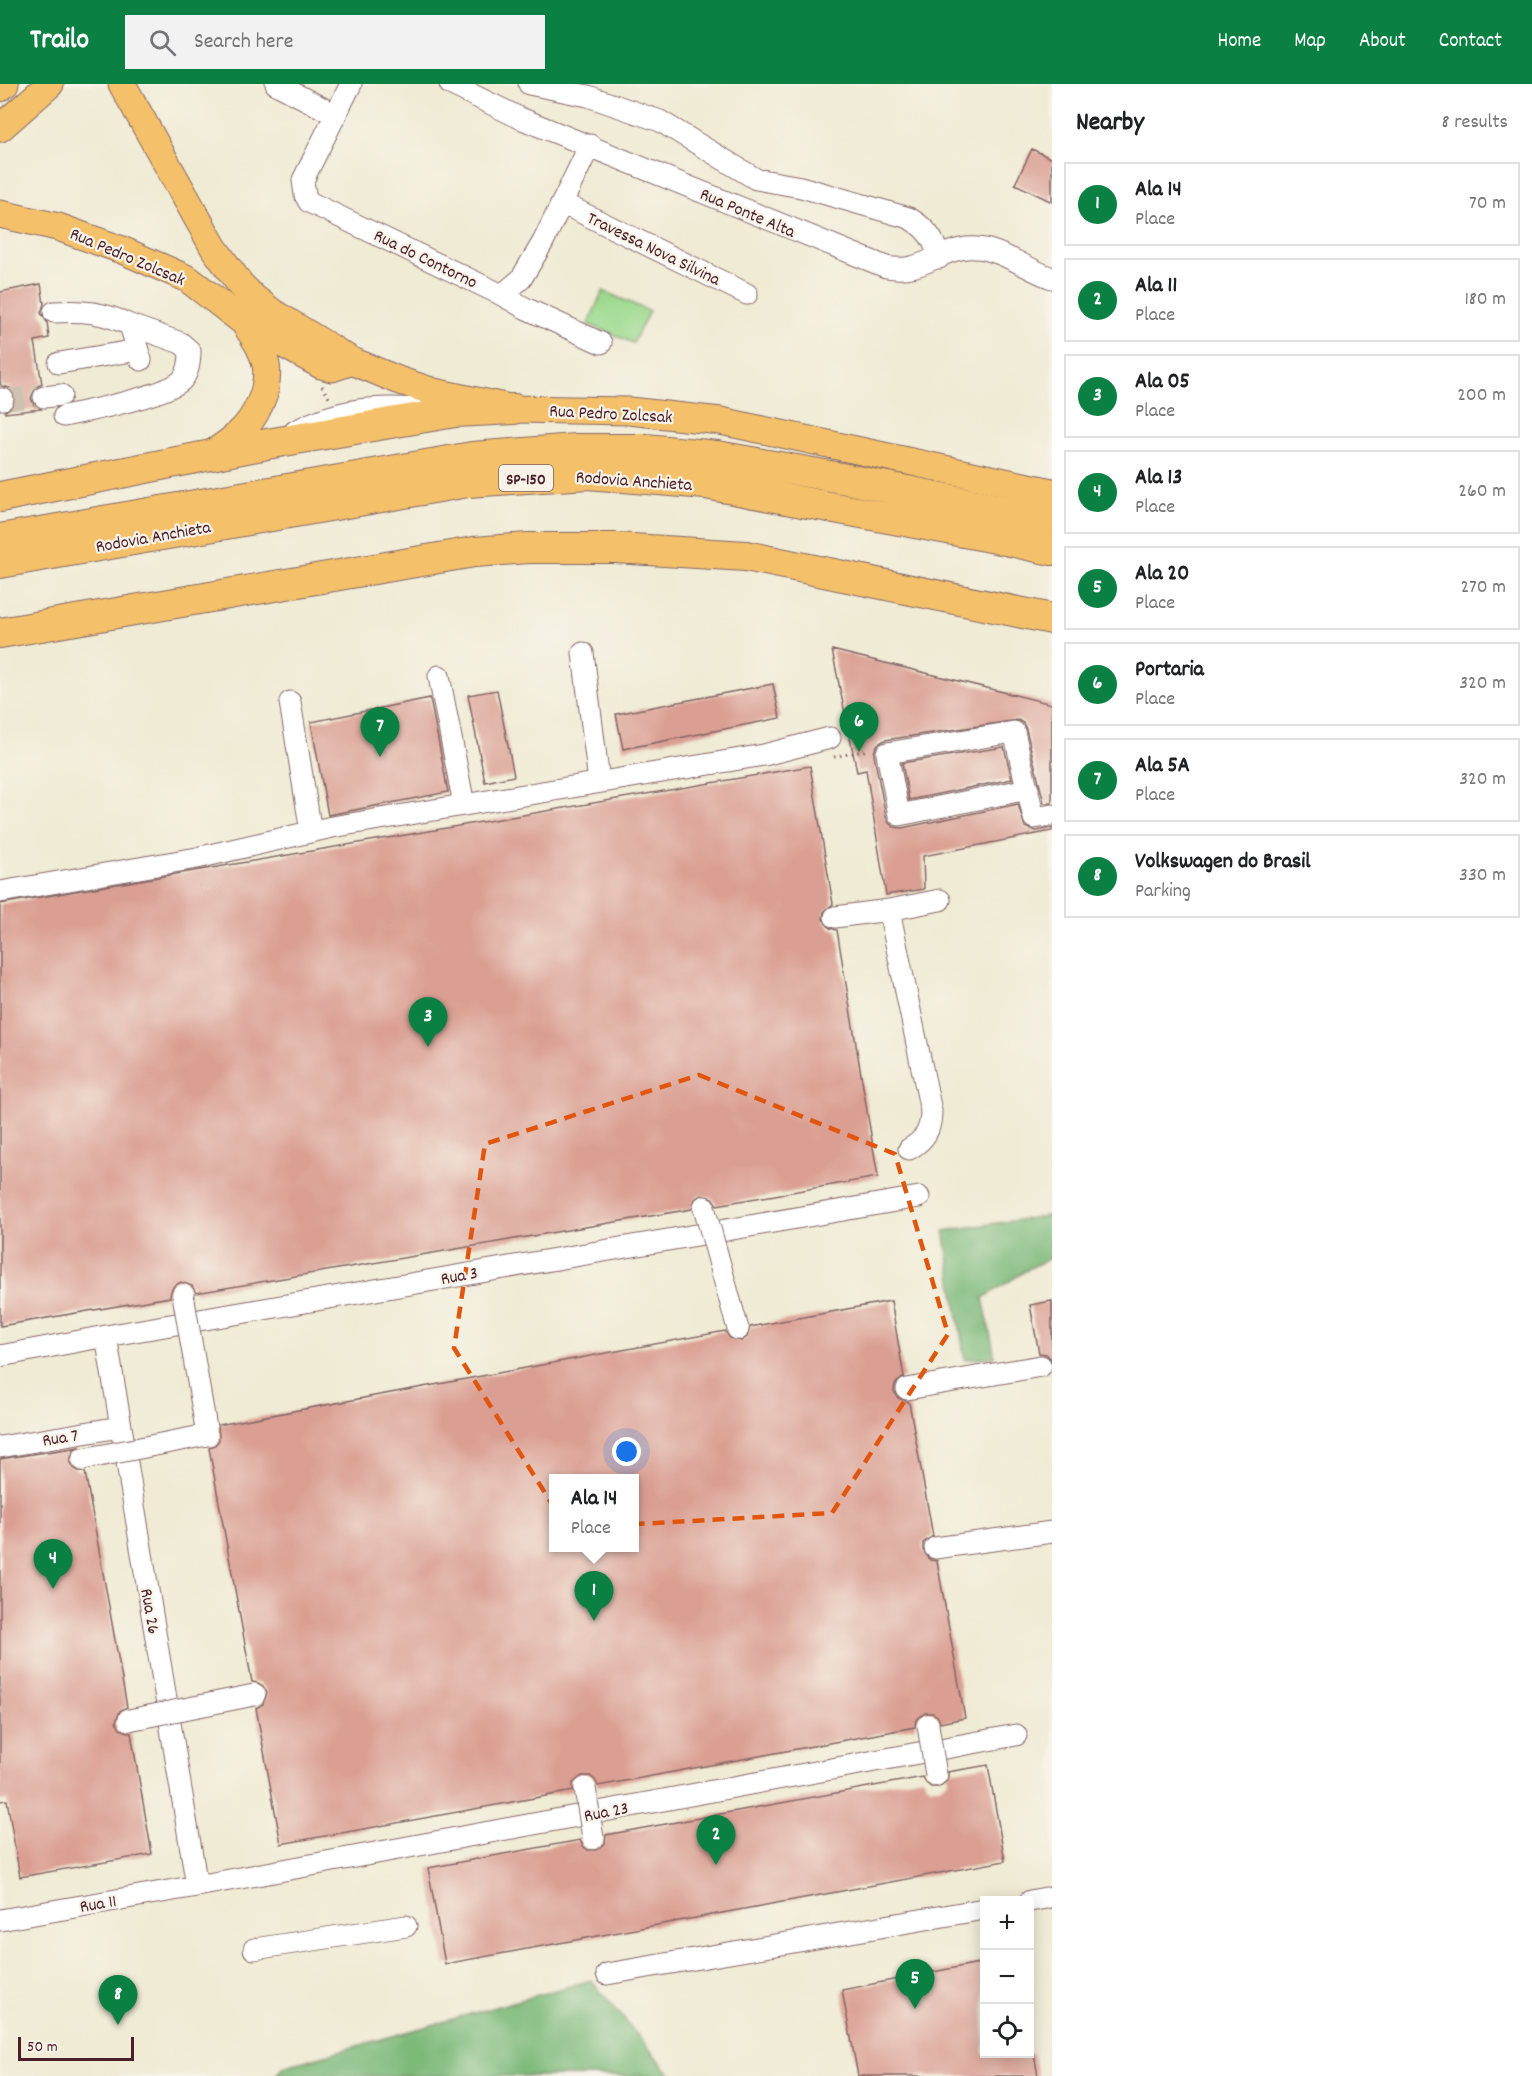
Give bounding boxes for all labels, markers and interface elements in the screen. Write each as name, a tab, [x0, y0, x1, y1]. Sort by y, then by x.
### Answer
search box	[125, 15, 545, 69]
text: Trailo	[30, 22, 89, 62]
icon: search	[146, 26, 179, 59]
text: Search here	[194, 27, 293, 58]
text: Home	[1217, 27, 1261, 57]
text: Map	[1294, 27, 1326, 57]
text: About	[1359, 27, 1406, 57]
text: Contact	[1439, 27, 1502, 57]
text: Nearby	[1076, 105, 1144, 142]
text: 8 results	[1442, 109, 1508, 137]
text: Ala 14	[1135, 175, 1182, 206]
street label: Rua Ponte Alta	[695, 183, 799, 246]
text: 1	[1095, 190, 1100, 218]
text: 70 m	[1469, 190, 1506, 218]
text: Place	[1135, 206, 1175, 234]
street label: Travessa Nova Silvina	[582, 207, 724, 294]
street label: Rua Pedro Zolcsak	[65, 223, 189, 294]
street label: Rua do Contorno	[369, 224, 481, 296]
text: Ala 11	[1135, 271, 1177, 302]
text: 2	[1093, 286, 1102, 314]
text: 180 m	[1464, 286, 1506, 314]
text: Place	[1135, 302, 1175, 330]
text: Ala 05	[1135, 367, 1190, 398]
text: 3	[1093, 382, 1102, 410]
text: 200 m	[1457, 382, 1506, 410]
text: Place	[1135, 398, 1175, 426]
street label: Rua Pedro Zolcsak	[549, 400, 673, 431]
text: Ala 13	[1135, 463, 1182, 494]
road number: SP-150	[499, 465, 553, 491]
street label: Rodovia Anchieta	[575, 466, 693, 499]
text: 4	[1093, 478, 1102, 506]
text: 260 m	[1458, 478, 1506, 506]
text: Place	[1135, 494, 1175, 522]
street label: Rodovia Anchieta	[94, 516, 214, 561]
text: Ala 20	[1135, 559, 1189, 590]
text: 5	[1093, 574, 1102, 602]
text: 270 m	[1460, 574, 1506, 602]
text: Place	[1135, 590, 1175, 618]
text: Portaria	[1135, 655, 1204, 686]
text: 6	[1093, 670, 1102, 698]
text: 320 m	[1459, 670, 1506, 698]
text: Place	[1135, 686, 1175, 714]
pin: 6	[840, 702, 878, 752]
pin: 7	[360, 708, 400, 757]
text: Ala 5A	[1135, 751, 1190, 782]
text: 7	[1094, 766, 1101, 794]
text: 320 m	[1459, 766, 1506, 794]
text: Place	[1135, 782, 1175, 810]
text: Volkswagen do Brasil	[1135, 847, 1310, 878]
text: 8	[1093, 862, 1102, 890]
text: 330 m	[1459, 862, 1506, 890]
text: Parking	[1135, 878, 1191, 906]
pin: 3	[408, 998, 448, 1047]
street label: Rua 3	[439, 1262, 480, 1293]
street label: Rua 7	[41, 1424, 80, 1455]
your location	[612, 1437, 641, 1466]
popup	[549, 1474, 639, 1552]
text: Ala 14	[571, 1484, 617, 1515]
text: Place	[571, 1515, 611, 1543]
pin: 4	[34, 1540, 72, 1589]
pin: 1	[574, 1572, 614, 1621]
street label: Rua 26	[132, 1587, 165, 1636]
street label: Rua 23	[582, 1797, 631, 1830]
pin: 2	[696, 1816, 736, 1865]
street label: Rua 11	[78, 1890, 119, 1921]
map controls	[980, 1896, 1034, 2058]
button: +	[980, 1896, 1034, 1950]
button: −	[980, 1950, 1034, 2004]
pin: 5	[896, 1960, 934, 2009]
pin: 8	[98, 1976, 138, 2025]
button: locate	[980, 2004, 1034, 2058]
scale bar	[18, 2034, 134, 2062]
text: 50 m	[27, 2036, 58, 2059]

